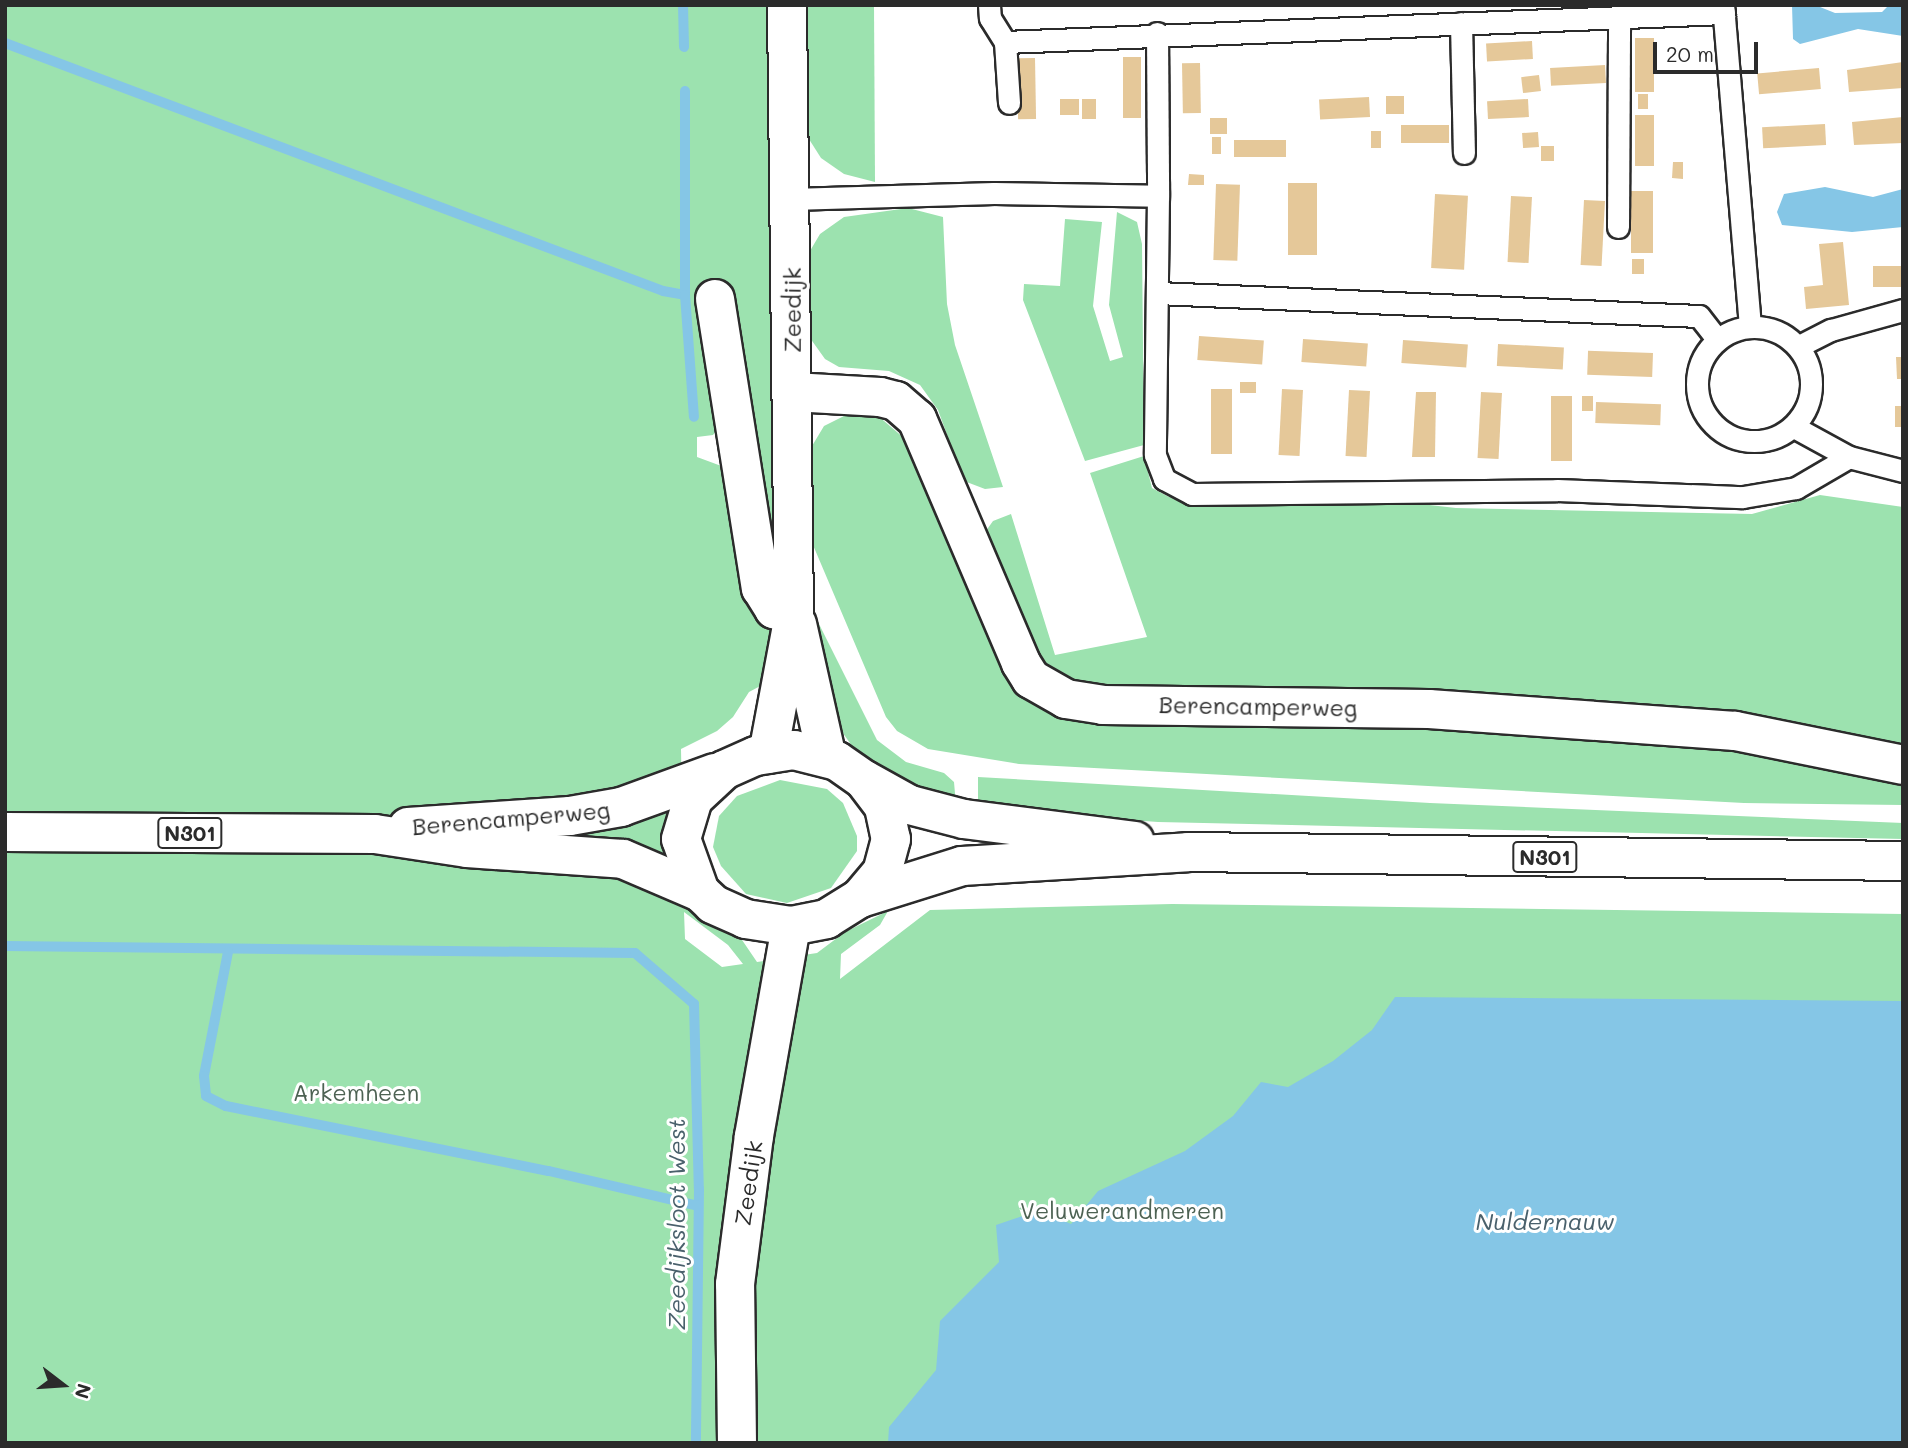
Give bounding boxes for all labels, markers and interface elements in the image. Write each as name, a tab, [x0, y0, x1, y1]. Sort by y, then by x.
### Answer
scale bar	[1656, 28, 1761, 72]
text: 20 m	[1666, 40, 1714, 67]
street label: Zeedijk	[778, 267, 806, 353]
street label: Berencamperweg	[1158, 690, 1358, 722]
street label: Berencamperweg	[411, 796, 611, 840]
road number: N301	[157, 816, 223, 850]
road number: N301	[1512, 840, 1578, 874]
park label: Arkemheen	[293, 1078, 419, 1106]
water label: Zeedijksloot West	[662, 1118, 690, 1330]
street label: Zeedijk	[728, 1139, 768, 1227]
park label: Veluwerandmeren	[1020, 1196, 1224, 1224]
water label: Nuldernauw	[1476, 1207, 1614, 1235]
north arrow	[28, 1350, 98, 1420]
text: N	[70, 1381, 98, 1402]

